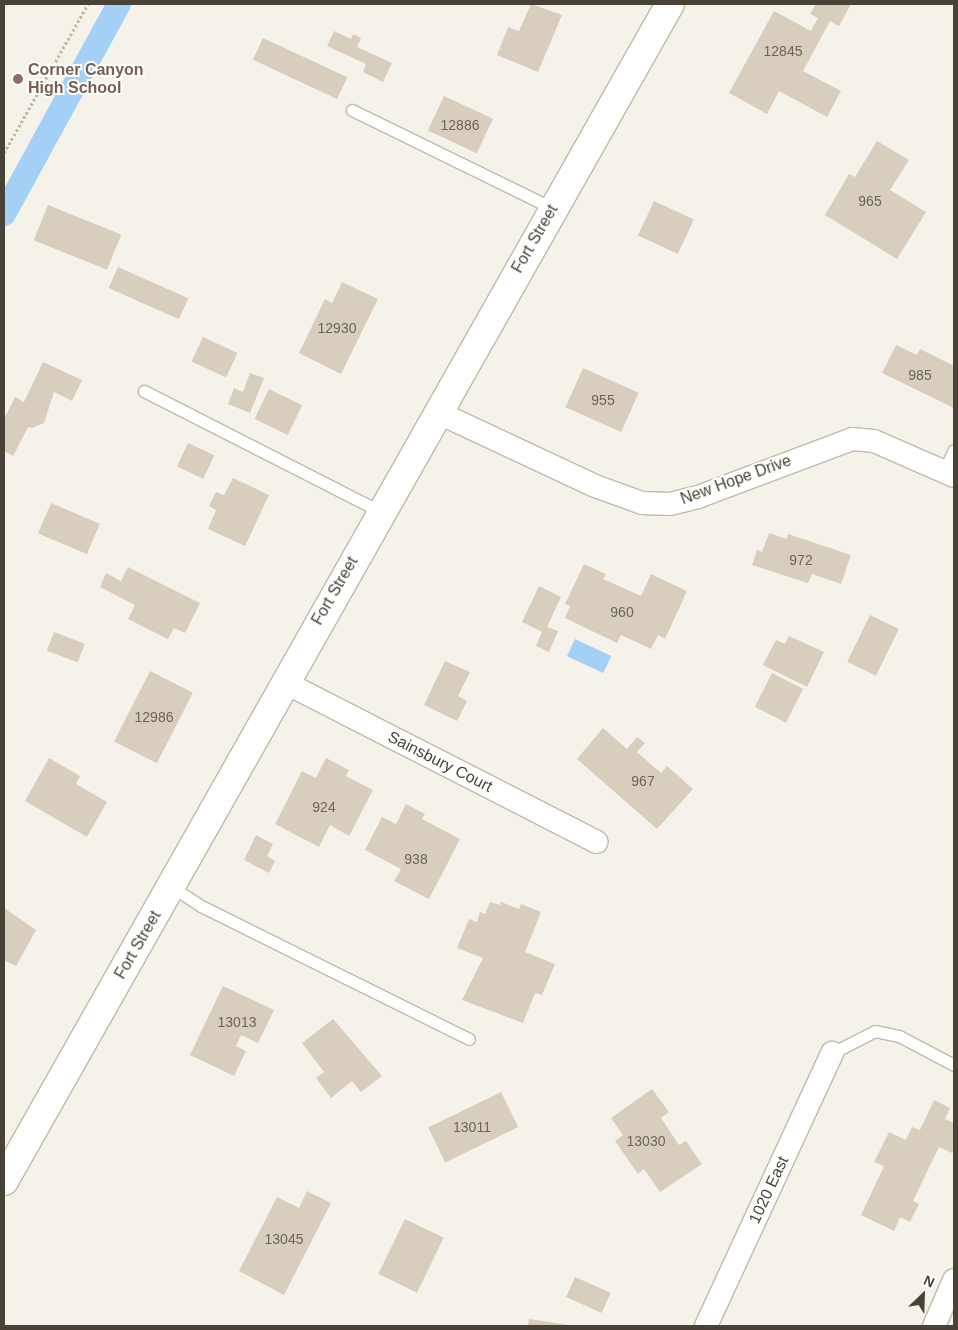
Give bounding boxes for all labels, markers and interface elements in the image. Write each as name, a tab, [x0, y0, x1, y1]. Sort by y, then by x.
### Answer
house number: 12845	[764, 43, 802, 59]
place label: Corner Canyon High School	[28, 60, 144, 98]
marker: Corner Canyon High School	[12, 73, 24, 85]
house number: 12886	[441, 117, 479, 133]
house number: 965	[858, 193, 882, 209]
street label: Fort Street	[508, 201, 562, 277]
house number: 12930	[318, 320, 356, 336]
house number: 985	[908, 367, 932, 383]
house number: 955	[591, 392, 615, 408]
street label: New Hope Drive	[678, 451, 794, 509]
house number: 972	[789, 552, 813, 568]
street label: Fort Street	[308, 553, 362, 629]
house number: 960	[610, 604, 634, 620]
house number: 12986	[135, 709, 173, 725]
street label: Sainsbury Court	[385, 727, 495, 797]
house number: 967	[631, 773, 655, 789]
house number: 924	[312, 799, 336, 815]
house number: 938	[404, 851, 428, 867]
street label: Fort Street	[111, 907, 165, 983]
house number: 13013	[218, 1014, 256, 1030]
house number: 13011	[453, 1119, 491, 1135]
house number: 13030	[627, 1133, 665, 1149]
street label: 1020 East	[745, 1153, 793, 1227]
house number: 13045	[265, 1231, 303, 1247]
north arrow	[898, 1270, 948, 1320]
text: N	[921, 1272, 937, 1291]

